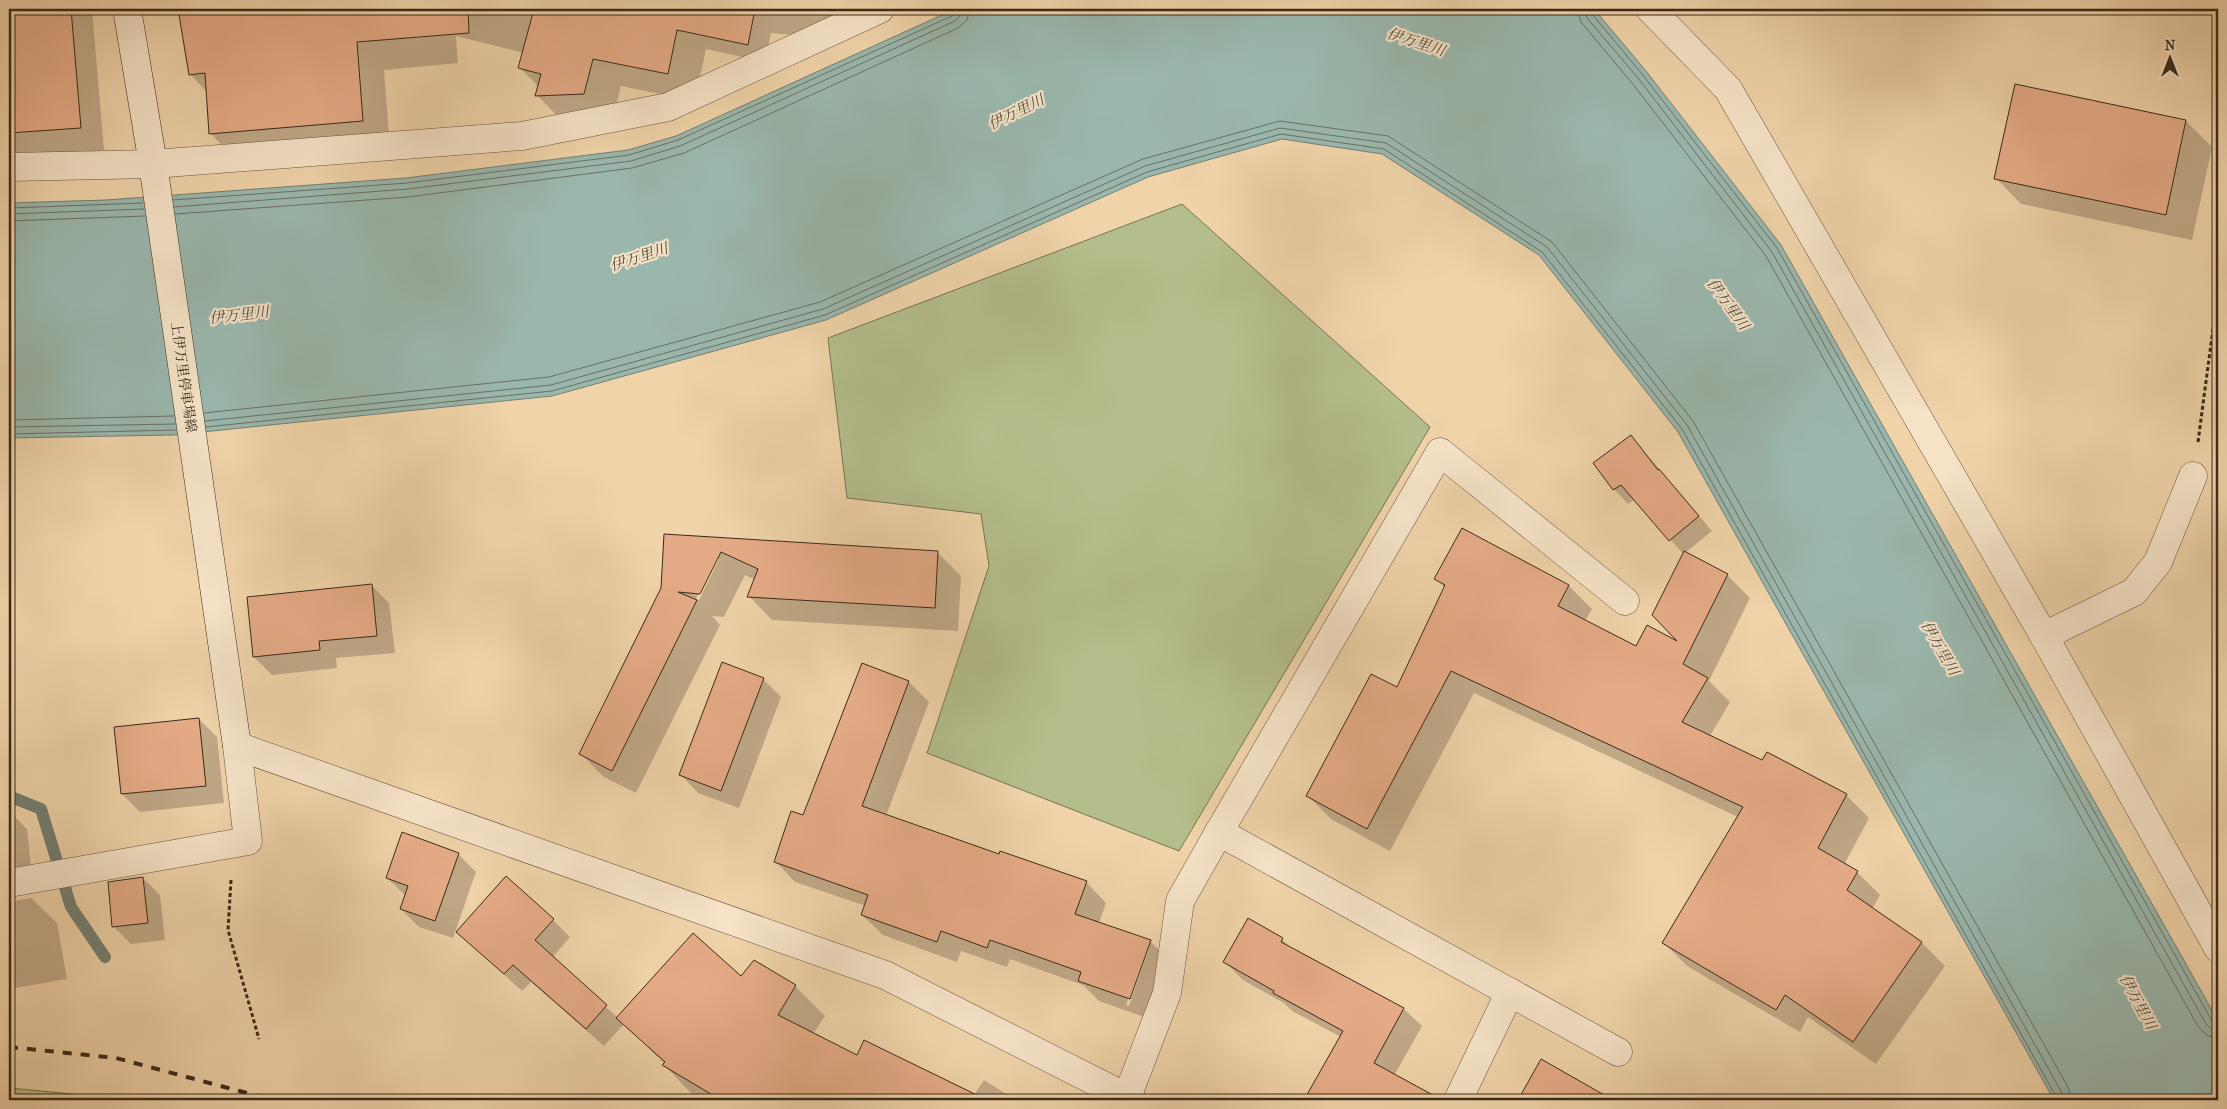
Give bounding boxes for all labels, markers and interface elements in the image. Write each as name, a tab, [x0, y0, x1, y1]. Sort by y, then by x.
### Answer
water label: 伊万里川	[1385, 24, 1449, 60]
north arrow	[2144, 32, 2194, 82]
text: N	[2165, 37, 2176, 54]
water label: 伊万里川	[985, 90, 1049, 133]
water label: 伊万里川	[608, 239, 672, 275]
water label: 伊万里川	[1703, 274, 1754, 335]
water label: 伊万里川	[208, 302, 272, 328]
street label: 上伊万里停車場線	[167, 320, 200, 434]
water label: 伊万里川	[1917, 618, 1964, 680]
water label: 伊万里川	[2116, 971, 2161, 1034]

